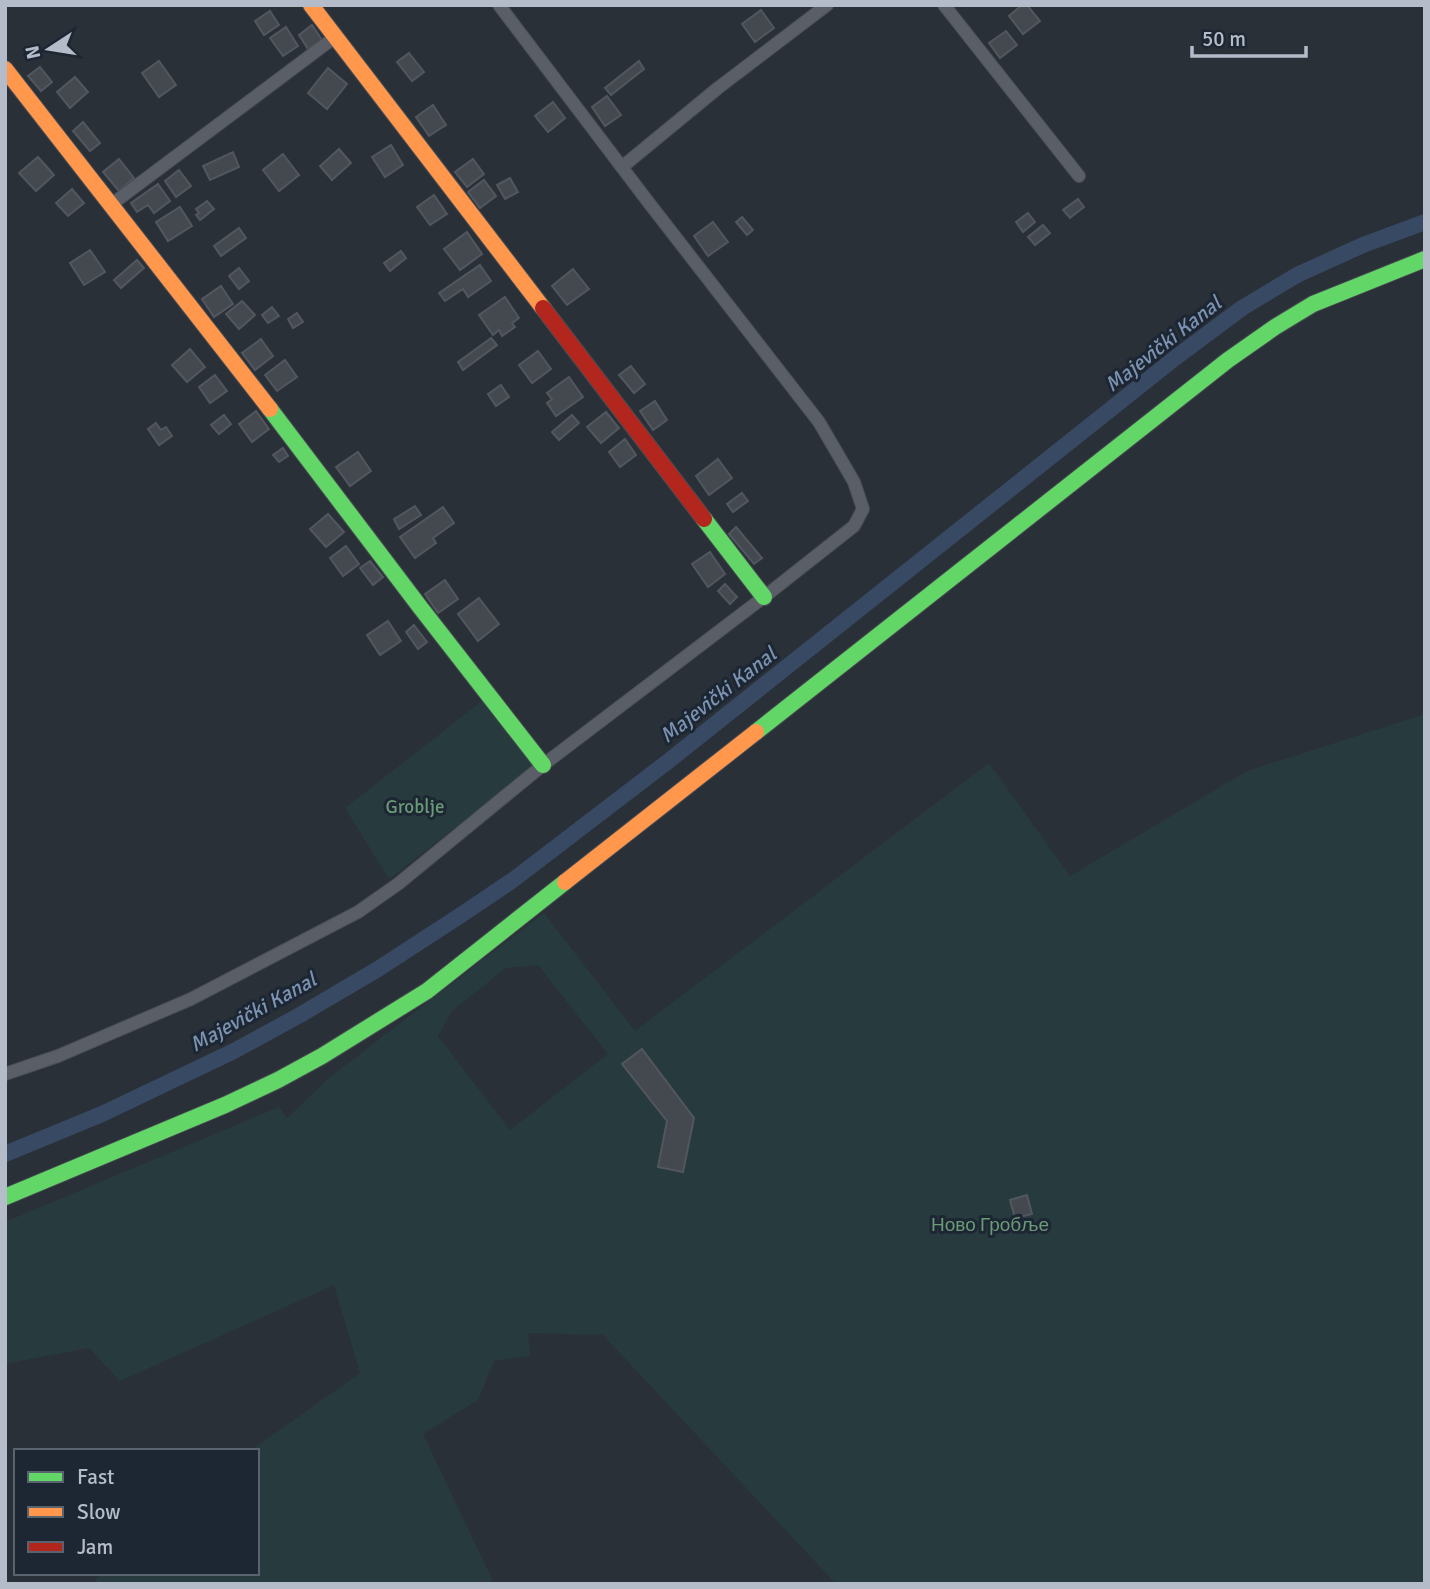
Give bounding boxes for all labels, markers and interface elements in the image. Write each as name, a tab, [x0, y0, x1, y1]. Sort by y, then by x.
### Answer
north arrow	[14, 14, 84, 84]
scale bar	[1192, 14, 1306, 58]
text: 50 m	[1202, 26, 1246, 52]
text: N	[20, 43, 46, 61]
water label: Majevički Kanal	[1100, 289, 1228, 398]
water label: Majevički Kanal	[655, 640, 783, 749]
park label: Groblje	[385, 795, 445, 819]
water label: Majevički Kanal	[185, 966, 322, 1057]
park label: Ново Гробље	[931, 1213, 1049, 1237]
legend	[14, 1449, 259, 1575]
text: Fast	[77, 1464, 114, 1490]
text: Slow	[77, 1499, 121, 1525]
text: Jam	[77, 1534, 113, 1560]

